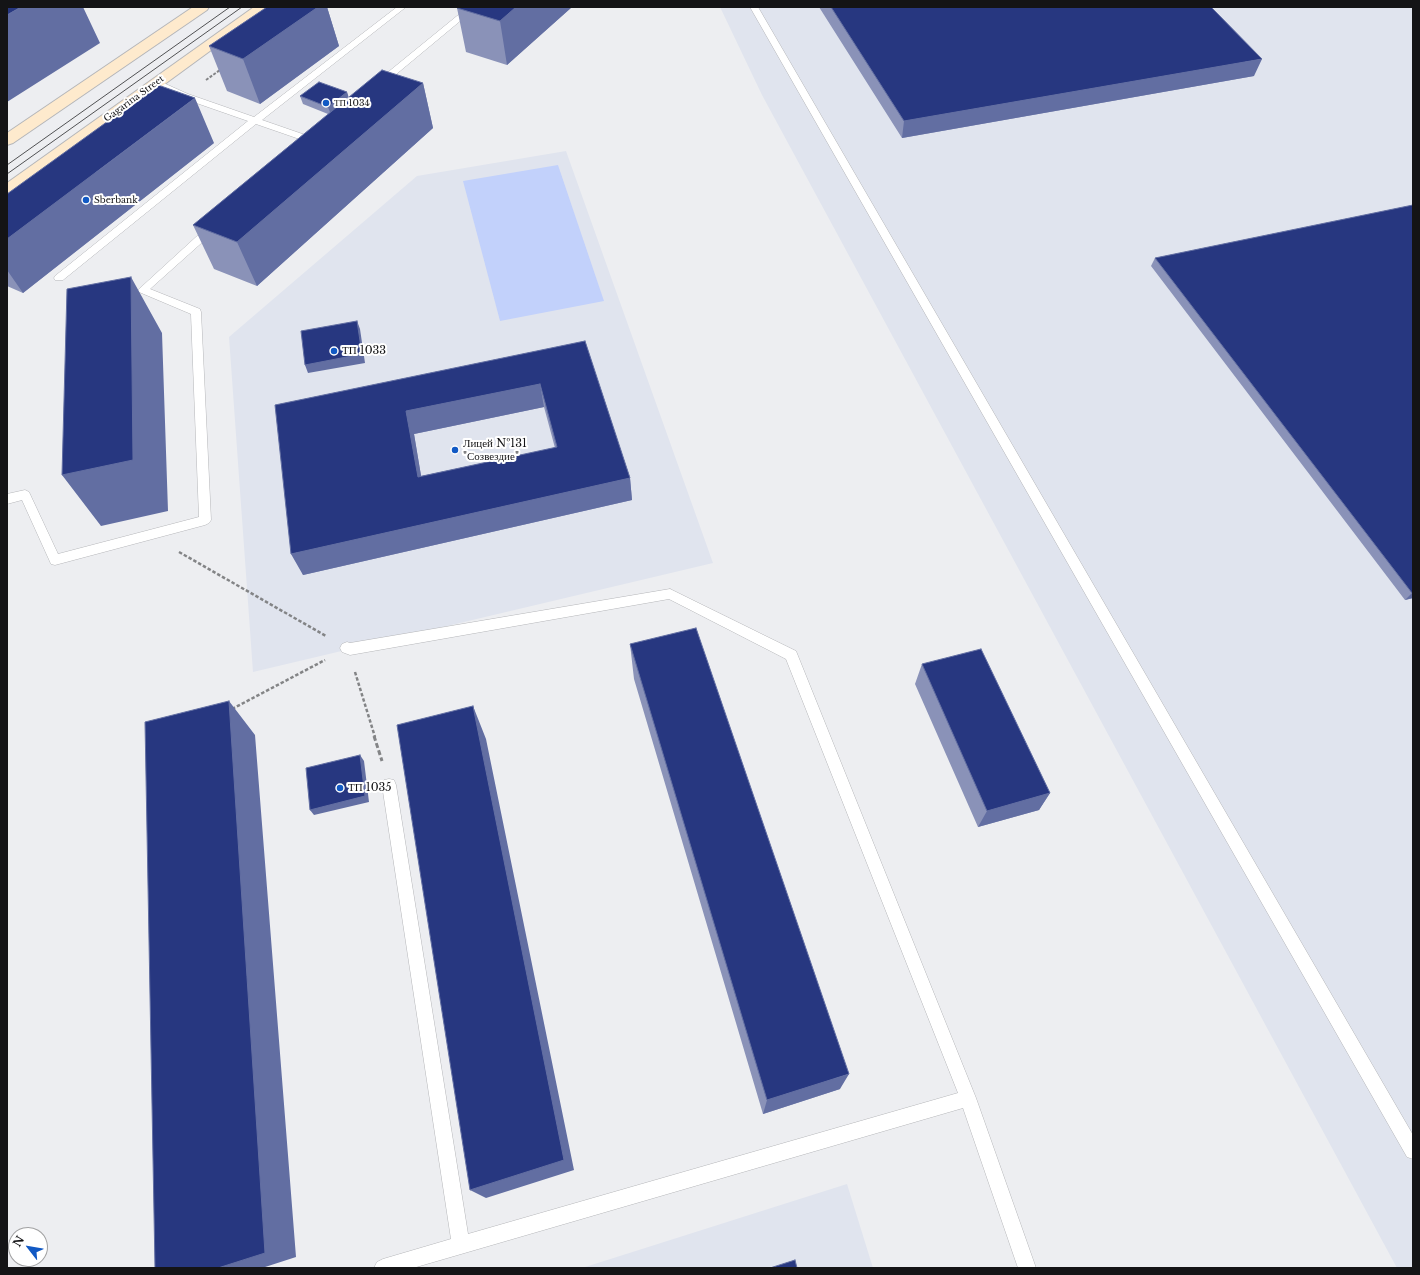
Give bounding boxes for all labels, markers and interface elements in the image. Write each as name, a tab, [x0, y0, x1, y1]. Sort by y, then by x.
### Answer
street label: Gagarina Street	[102, 74, 166, 124]
marker: ТП 1034	[321, 98, 331, 108]
place label: ТП 1034	[334, 98, 370, 108]
marker: Sberbank	[81, 195, 91, 205]
place label: Sberbank	[94, 195, 138, 205]
place label: ТП 1033	[342, 344, 386, 358]
marker: ТП 1033	[329, 346, 339, 356]
place label: Лицей №131 "Созвездие"	[463, 437, 527, 463]
marker: Лицей №131 "Созвездие"	[450, 445, 460, 455]
place label: ТП 1035	[348, 781, 392, 795]
marker: ТП 1035	[335, 783, 345, 793]
north arrow	[8, 1227, 48, 1267]
text: N	[10, 1233, 27, 1249]

